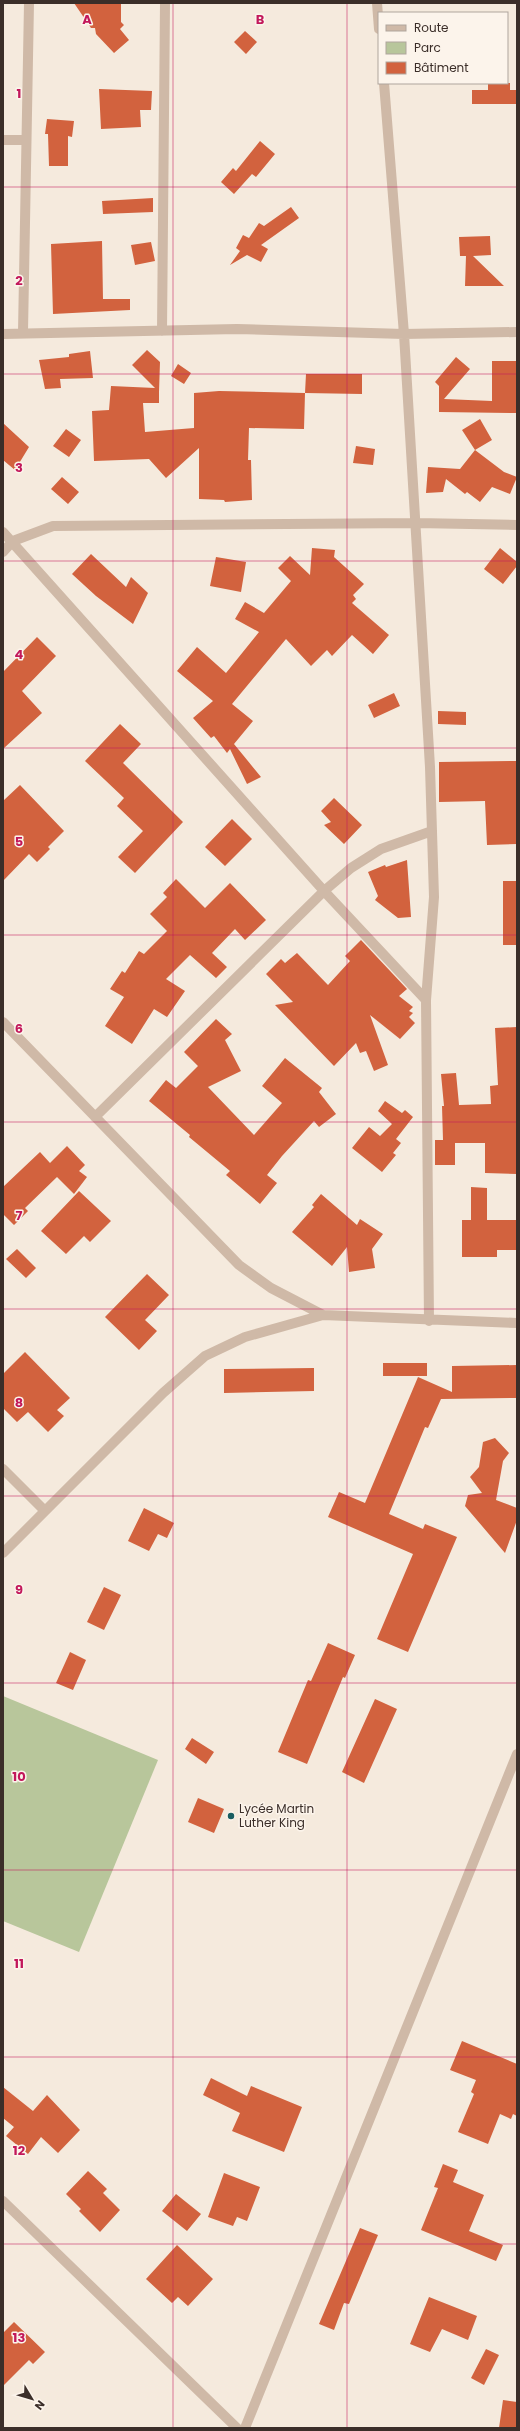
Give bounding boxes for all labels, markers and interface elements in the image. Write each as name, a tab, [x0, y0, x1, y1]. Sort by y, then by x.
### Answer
text: A	[82, 10, 92, 29]
text: B	[256, 10, 265, 29]
legend	[378, 12, 508, 84]
text: Route	[414, 19, 448, 36]
text: Parc	[414, 39, 441, 56]
text: Bâtiment	[414, 59, 469, 76]
text: 1	[17, 84, 21, 103]
text: 2	[15, 271, 23, 290]
text: 3	[15, 458, 23, 477]
text: 4	[15, 645, 24, 664]
text: 5	[15, 832, 23, 851]
text: 6	[15, 1019, 23, 1038]
text: 7	[16, 1206, 23, 1225]
text: 8	[15, 1393, 23, 1412]
text: 9	[15, 1580, 23, 1599]
text: 10	[12, 1767, 26, 1786]
place label: Lycée Martin Luther King	[239, 1800, 314, 1831]
marker: Lycée Martin Luther King	[226, 1811, 236, 1821]
text: 11	[14, 1954, 24, 1973]
text: 12	[13, 2141, 26, 2160]
text: 13	[13, 2328, 26, 2347]
north arrow	[12, 2379, 52, 2419]
text: N	[31, 2397, 49, 2413]

